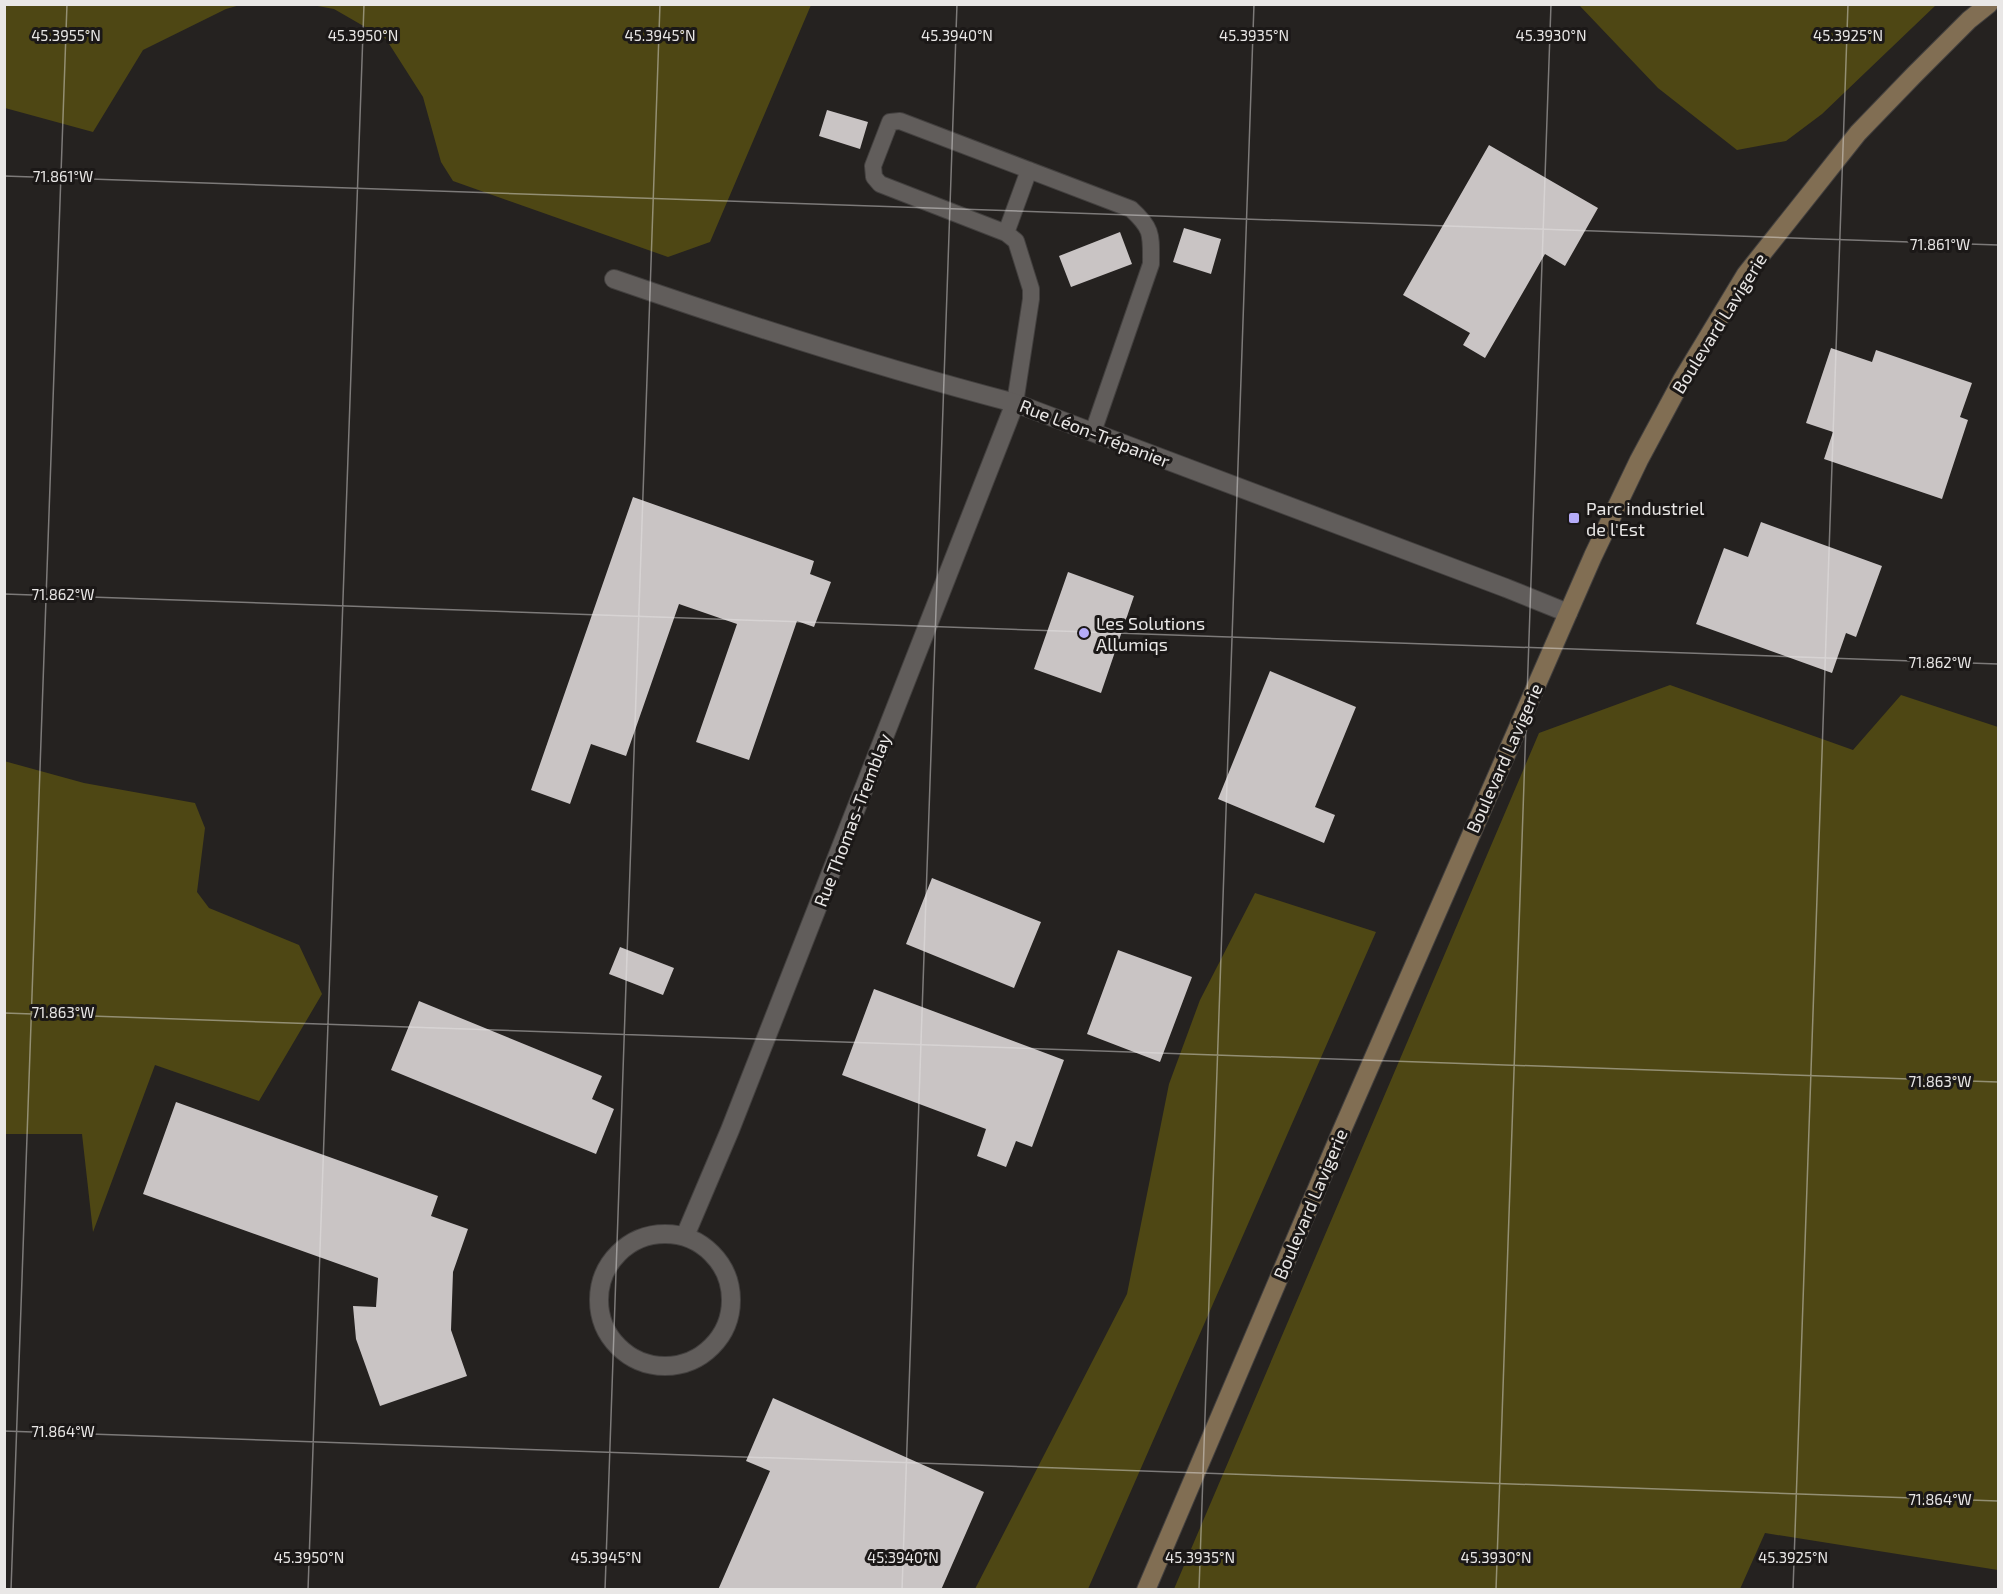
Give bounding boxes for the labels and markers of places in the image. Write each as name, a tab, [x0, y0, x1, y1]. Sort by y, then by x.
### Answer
place label: Parc industriel de l'Est	[1586, 497, 1705, 540]
marker: Parc industriel de l'Est	[1567, 511, 1581, 525]
place label: Les Solutions Allumiqs	[1096, 612, 1205, 655]
marker: Les Solutions Allumiqs	[1077, 626, 1091, 640]

